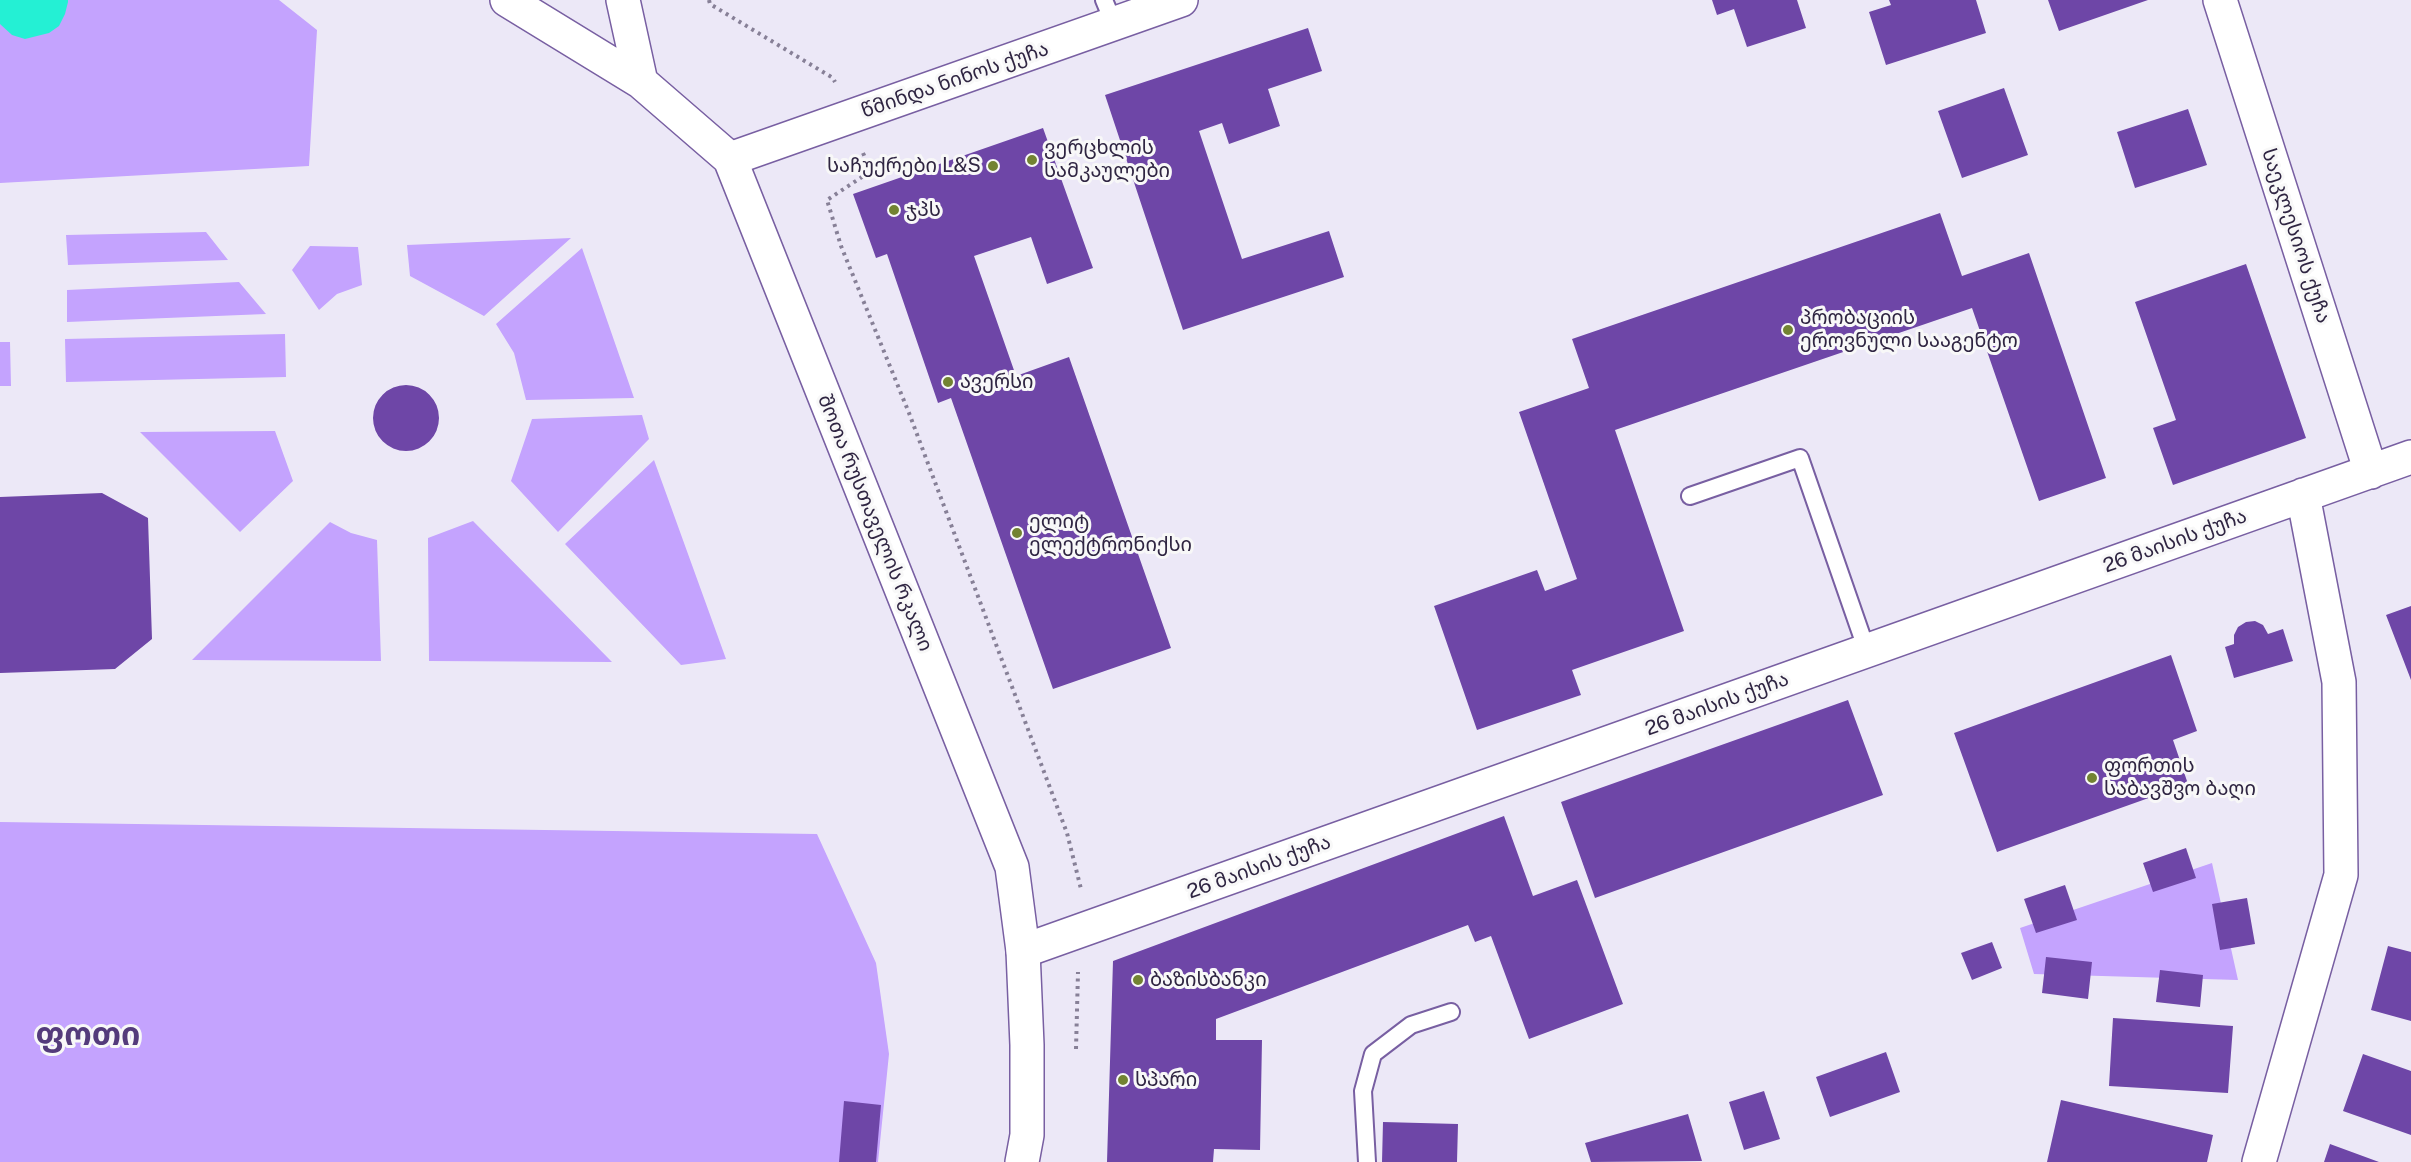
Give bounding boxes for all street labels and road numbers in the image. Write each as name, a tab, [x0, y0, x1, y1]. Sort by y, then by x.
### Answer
street label: წმინდა ნინოს ქუჩა	[858, 37, 1052, 123]
street label: საეკლესიოს ქუჩა	[2256, 146, 2336, 326]
street label: შოთა რუსთაველის რკალი	[812, 391, 938, 655]
street label: 26 მაისის ქუჩა	[2100, 504, 2250, 578]
street label: 26 მაისის ქუჩა	[1642, 667, 1792, 741]
street label: 26 მაისის ქუჩა	[1184, 830, 1334, 904]

